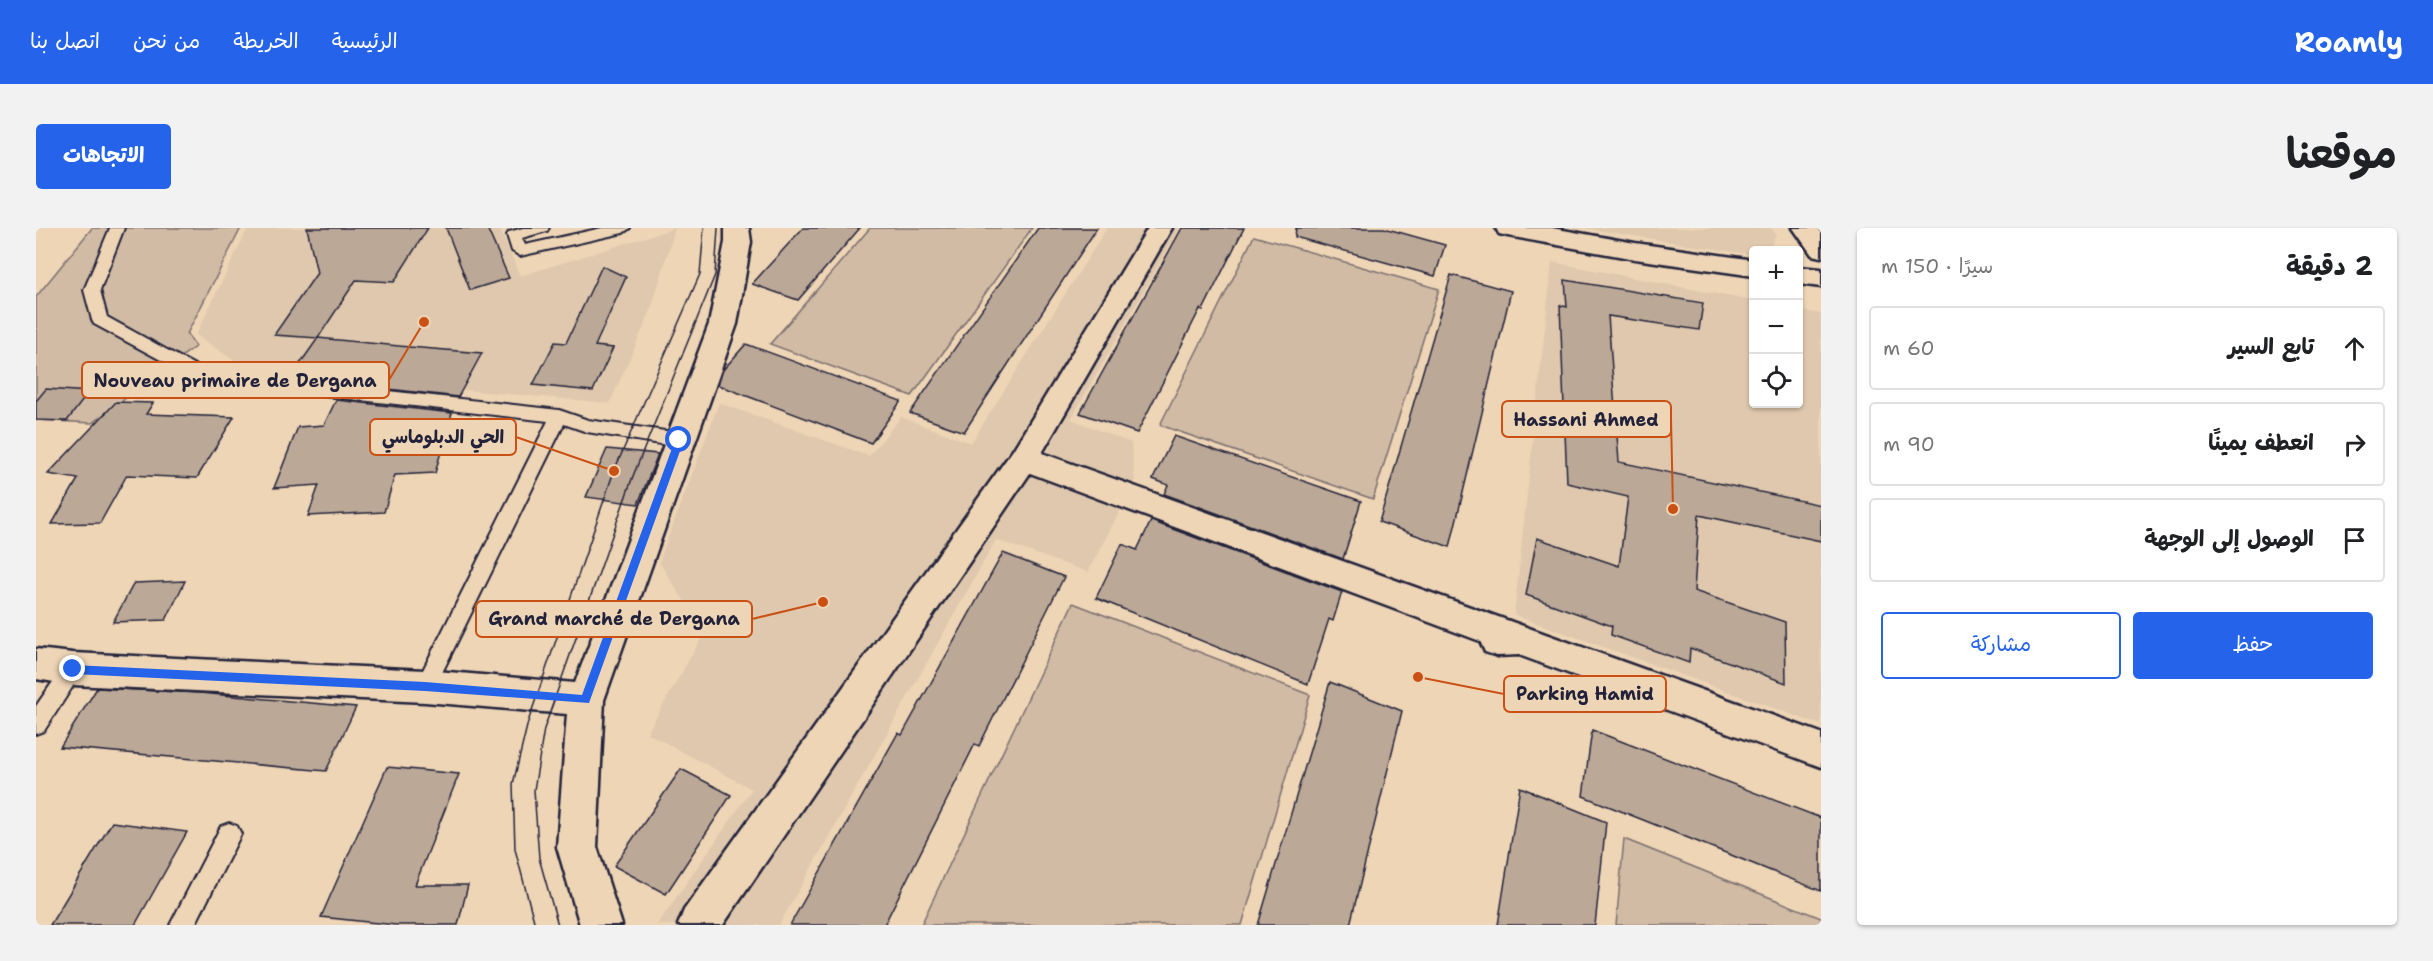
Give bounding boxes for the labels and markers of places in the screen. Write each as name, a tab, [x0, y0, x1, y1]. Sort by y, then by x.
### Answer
callout: Nouveau primaire de Dergana	[82, 362, 389, 398]
callout: Hassani Ahmed	[1502, 401, 1671, 437]
callout: الحي الدبلوماسي	[370, 419, 516, 455]
callout: Grand marché de Dergana	[476, 601, 752, 637]
callout: Parking Hamid	[1504, 676, 1666, 712]

